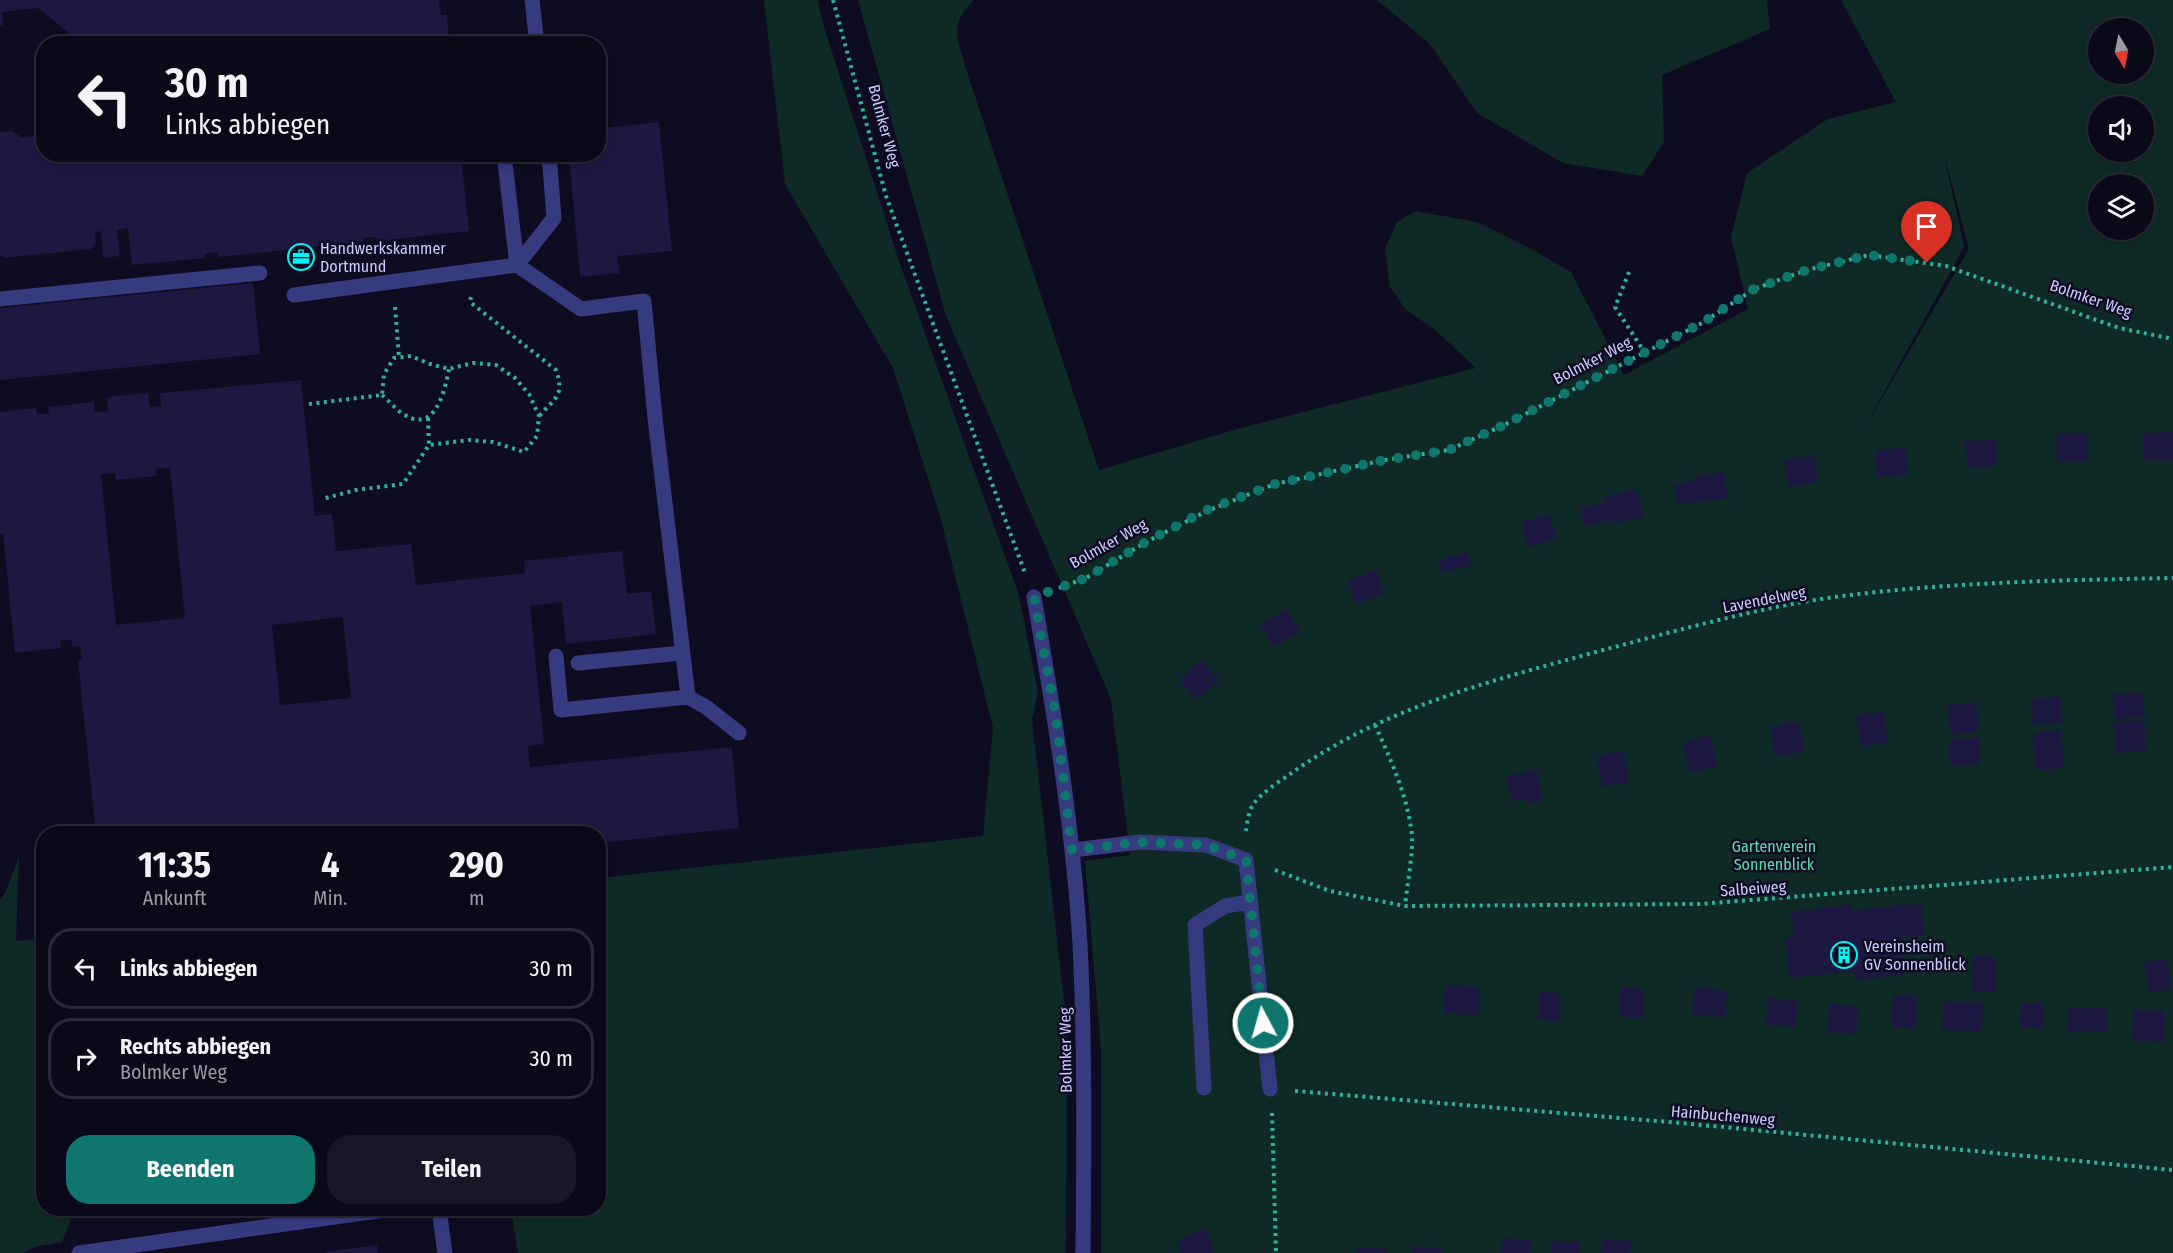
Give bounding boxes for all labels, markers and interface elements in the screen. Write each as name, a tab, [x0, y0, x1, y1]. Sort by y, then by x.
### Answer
north arrow	[2088, 18, 2154, 84]
map controls	[2088, 18, 2154, 240]
text: 30 m	[165, 58, 249, 108]
icon: left	[66, 60, 144, 138]
street label: Bolmker Weg	[864, 82, 905, 170]
button: sound	[2088, 96, 2154, 162]
text: Links abbiegen	[165, 109, 330, 141]
button: layers	[2088, 174, 2154, 240]
pin	[1901, 201, 1952, 263]
icon: arrive	[1910, 210, 1943, 243]
place label: Handwerkskammer Dortmund	[320, 239, 446, 276]
office icon: Handwerkskammer Dortmund	[286, 242, 316, 272]
street label: Bolmker Weg	[2047, 276, 2135, 322]
street label: Bolmker Weg	[1550, 332, 1635, 388]
street label: Bolmker Weg	[1066, 514, 1151, 572]
street label: Lavendelweg	[1721, 582, 1808, 617]
park label: Gartenverein Sonnenblick	[1732, 837, 1816, 874]
text: 11:35	[138, 843, 211, 887]
text: 4	[321, 843, 340, 887]
text: 290	[449, 843, 504, 887]
street label: Salbeiweg	[1719, 877, 1787, 900]
text: Ankunft	[143, 886, 207, 910]
text: Min.	[313, 886, 347, 910]
text: m	[469, 886, 484, 910]
place label: Vereinsheim GV Sonnenblick	[1864, 937, 1966, 974]
building icon: Vereinsheim GV Sonnenblick	[1829, 940, 1859, 970]
icon: left	[69, 952, 102, 985]
text: Links abbiegen	[120, 955, 258, 982]
text: 30 m	[530, 955, 573, 982]
position arrow	[1231, 991, 1295, 1055]
street label: Bolmker Weg	[1055, 1007, 1076, 1093]
text: Rechts abbiegen	[120, 1033, 271, 1060]
icon: right	[69, 1042, 102, 1075]
text: 30 m	[530, 1045, 573, 1072]
text: Bolmker Weg	[120, 1060, 227, 1084]
street label: Hainbuchenweg	[1670, 1101, 1776, 1130]
button: Beenden	[66, 1135, 315, 1204]
button: Teilen	[327, 1135, 576, 1204]

